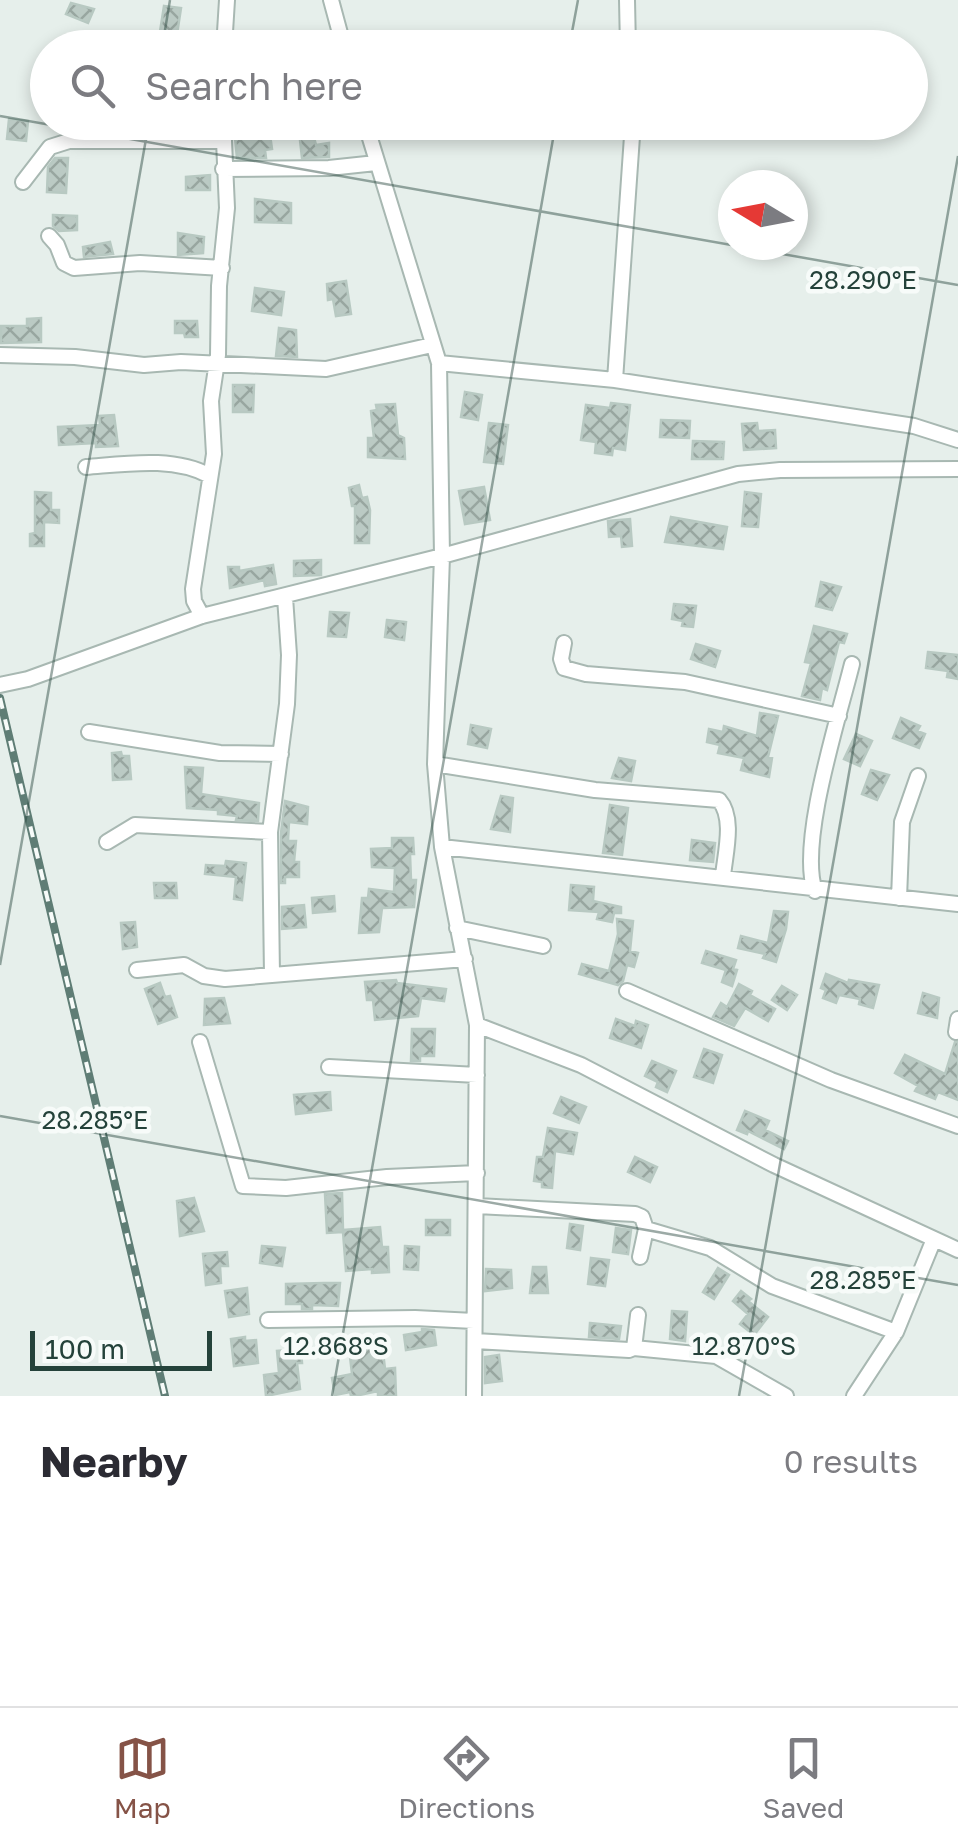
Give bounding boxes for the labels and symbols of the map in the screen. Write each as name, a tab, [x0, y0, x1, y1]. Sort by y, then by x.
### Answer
north arrow	[718, 170, 808, 260]
text: 28.290°E	[809, 264, 917, 295]
text: 28.285°E	[42, 1104, 148, 1135]
text: 28.285°E	[810, 1264, 916, 1295]
scale bar	[30, 1326, 212, 1370]
text: 12.868°S	[283, 1330, 389, 1361]
text: 12.870°S	[692, 1330, 796, 1361]

